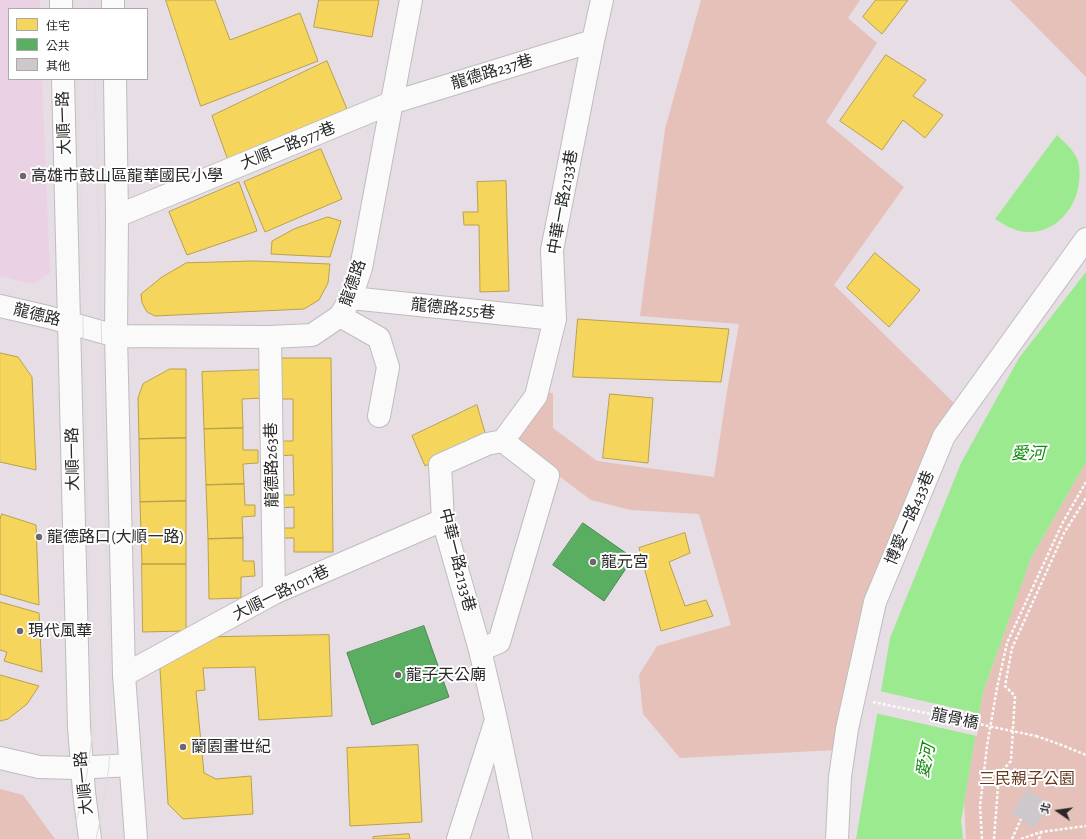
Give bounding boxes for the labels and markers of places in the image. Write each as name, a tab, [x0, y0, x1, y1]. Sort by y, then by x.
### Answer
place label: 高雄市鼓山區龍華國民小學	[31, 166, 223, 186]
marker: 高雄市鼓山區龍華國民小學	[18, 171, 28, 181]
place label: 龍德路口(大順一路)	[47, 527, 185, 547]
marker: 龍德路口(大順一路)	[34, 532, 44, 542]
place label: 龍元宮	[601, 552, 649, 572]
marker: 龍元宮	[588, 557, 598, 567]
place label: 現代風華	[28, 621, 92, 641]
marker: 現代風華	[15, 626, 25, 636]
place label: 龍子天公廟	[406, 665, 486, 685]
marker: 龍子天公廟	[393, 670, 403, 680]
place label: 蘭園畫世紀	[191, 737, 271, 757]
marker: 蘭園畫世紀	[178, 742, 188, 752]

